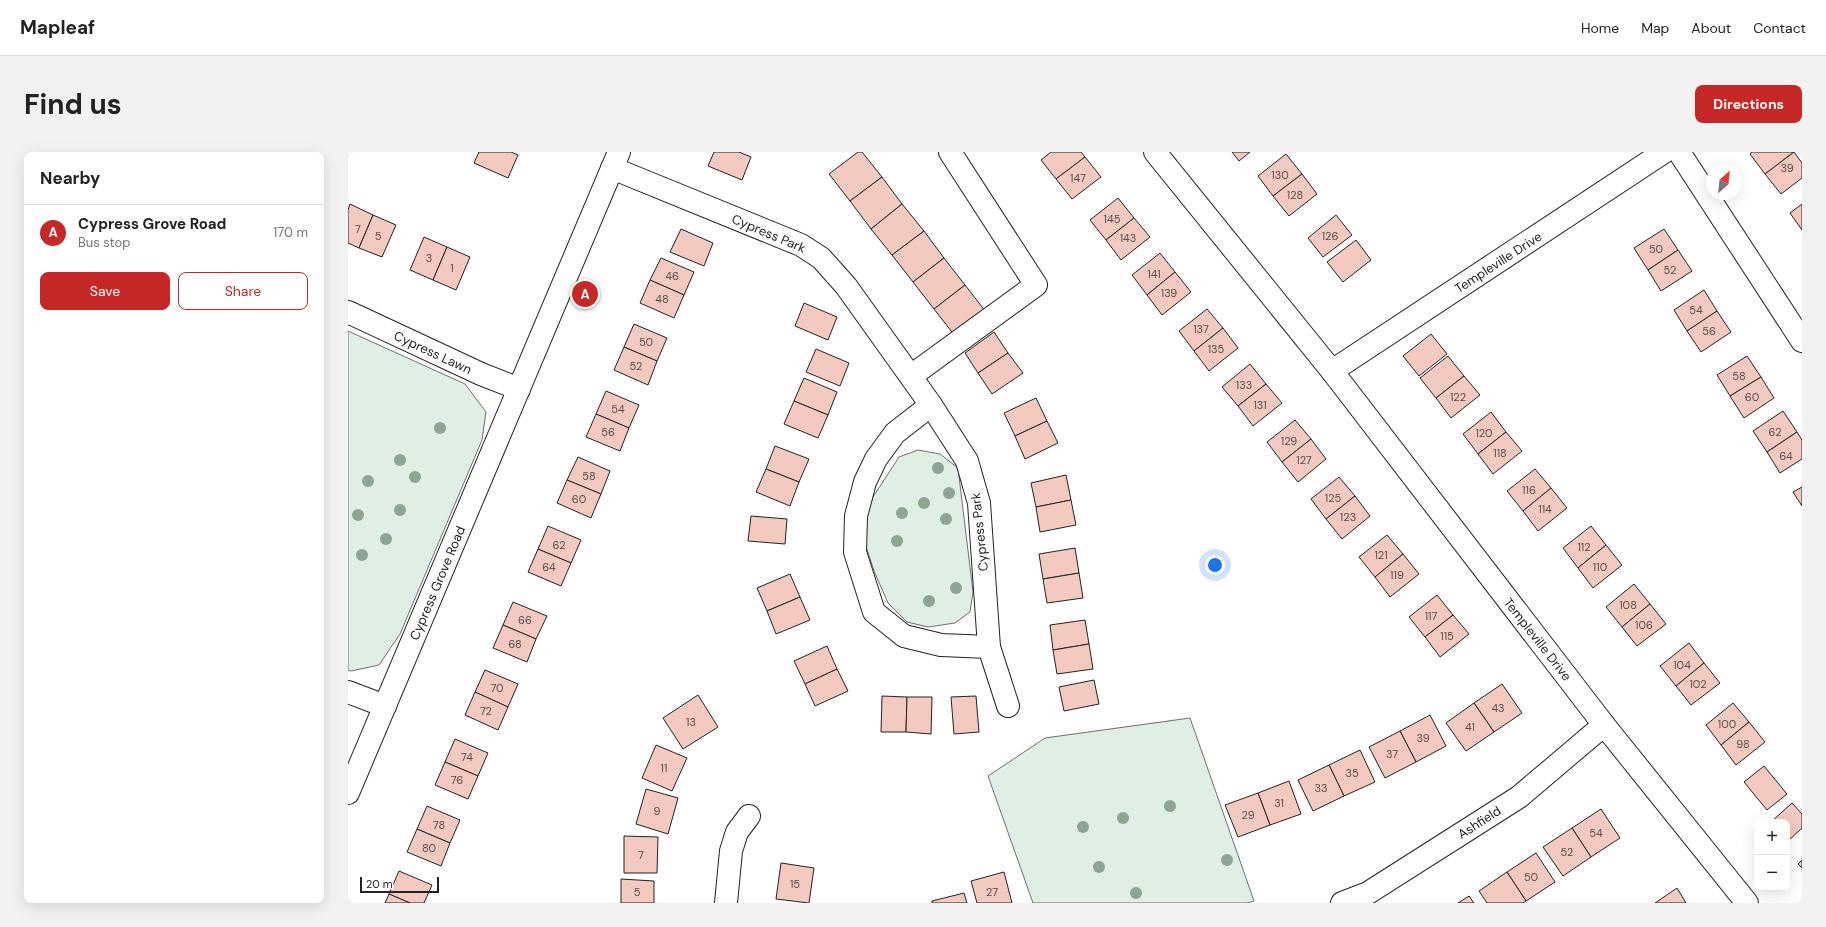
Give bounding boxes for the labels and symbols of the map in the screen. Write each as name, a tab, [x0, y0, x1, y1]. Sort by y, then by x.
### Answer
house number: 39	[1780, 161, 1794, 175]
north arrow	[1706, 164, 1742, 200]
house number: 130	[1271, 168, 1289, 182]
house number: 147	[1070, 171, 1086, 185]
house number: 128	[1287, 188, 1303, 202]
street label: Cypress Park	[729, 210, 809, 257]
house number: 145	[1104, 212, 1121, 226]
house number: 7	[355, 222, 361, 236]
street label: Templeville Drive	[1451, 228, 1545, 297]
house number: 5	[375, 229, 382, 243]
house number: 126	[1322, 229, 1338, 243]
house number: 143	[1120, 231, 1136, 245]
house number: 50	[1649, 242, 1663, 256]
house number: 3	[426, 251, 432, 265]
house number: 1	[450, 261, 454, 275]
house number: 52	[1664, 263, 1676, 277]
house number: 141	[1147, 267, 1161, 281]
house number: 46	[665, 269, 679, 283]
pin: A	[572, 279, 598, 309]
house number: 139	[1161, 286, 1177, 300]
house number: 48	[655, 292, 669, 306]
house number: 54	[1689, 303, 1703, 317]
house number: 137	[1193, 322, 1209, 336]
house number: 56	[1702, 324, 1716, 338]
street label: Cypress Lawn	[391, 327, 475, 378]
house number: 50	[639, 335, 653, 349]
house number: 135	[1208, 342, 1225, 356]
house number: 52	[630, 359, 642, 373]
house number: 58	[1732, 369, 1746, 383]
house number: 133	[1236, 378, 1252, 392]
house number: 122	[1450, 390, 1466, 404]
house number: 60	[1745, 390, 1759, 404]
house number: 131	[1253, 398, 1267, 412]
house number: 54	[611, 402, 625, 416]
house number: 56	[601, 425, 615, 439]
house number: 62	[1769, 425, 1781, 439]
house number: 120	[1475, 426, 1493, 440]
house number: 129	[1281, 434, 1297, 448]
house number: 118	[1493, 446, 1507, 460]
house number: 64	[1779, 449, 1793, 463]
house number: 127	[1296, 453, 1312, 467]
house number: 58	[582, 469, 596, 483]
house number: 116	[1522, 483, 1536, 497]
street label: Cypress Park	[967, 491, 992, 572]
house number: 125	[1325, 491, 1342, 505]
house number: 60	[572, 492, 586, 506]
house number: 114	[1538, 502, 1552, 516]
house number: 123	[1340, 510, 1356, 524]
street label: Cypress Grove Road	[406, 523, 469, 643]
house number: 62	[553, 538, 565, 552]
house number: 112	[1577, 540, 1591, 554]
house number: 121	[1374, 548, 1388, 562]
your location	[1205, 555, 1225, 575]
house number: 64	[542, 560, 556, 574]
house number: 110	[1593, 560, 1607, 574]
house number: 119	[1390, 568, 1404, 582]
street label: Templeville Drive	[1500, 594, 1575, 684]
house number: 108	[1619, 598, 1637, 612]
house number: 117	[1425, 609, 1437, 623]
house number: 66	[518, 613, 532, 627]
house number: 106	[1635, 618, 1653, 632]
house number: 115	[1440, 629, 1454, 643]
house number: 68	[508, 637, 522, 651]
house number: 104	[1673, 658, 1691, 672]
house number: 102	[1689, 677, 1707, 691]
house number: 70	[490, 681, 504, 695]
house number: 43	[1491, 701, 1505, 715]
house number: 72	[480, 704, 492, 718]
house number: 13	[686, 715, 696, 729]
house number: 100	[1718, 717, 1736, 731]
house number: 41	[1465, 720, 1475, 734]
house number: 39	[1416, 731, 1430, 745]
house number: 98	[1736, 737, 1750, 751]
house number: 37	[1386, 747, 1398, 761]
house number: 74	[461, 750, 473, 764]
house number: 11	[661, 761, 667, 775]
house number: 35	[1345, 766, 1359, 780]
house number: 76	[451, 773, 463, 787]
house number: 33	[1314, 781, 1328, 795]
house number: 31	[1274, 796, 1284, 810]
street label: Ashfield	[1454, 802, 1504, 843]
house number: 9	[654, 804, 661, 818]
house number: 29	[1241, 808, 1255, 822]
house number: 78	[433, 818, 445, 832]
house number: 54	[1589, 826, 1603, 840]
house number: 80	[422, 841, 436, 855]
house number: 52	[1561, 845, 1573, 859]
house number: 7	[638, 848, 644, 862]
house number: 50	[1524, 870, 1538, 884]
scale bar	[360, 875, 439, 894]
house number: 15	[790, 877, 800, 891]
house number: 5	[634, 885, 641, 899]
house number: 27	[986, 885, 998, 899]

